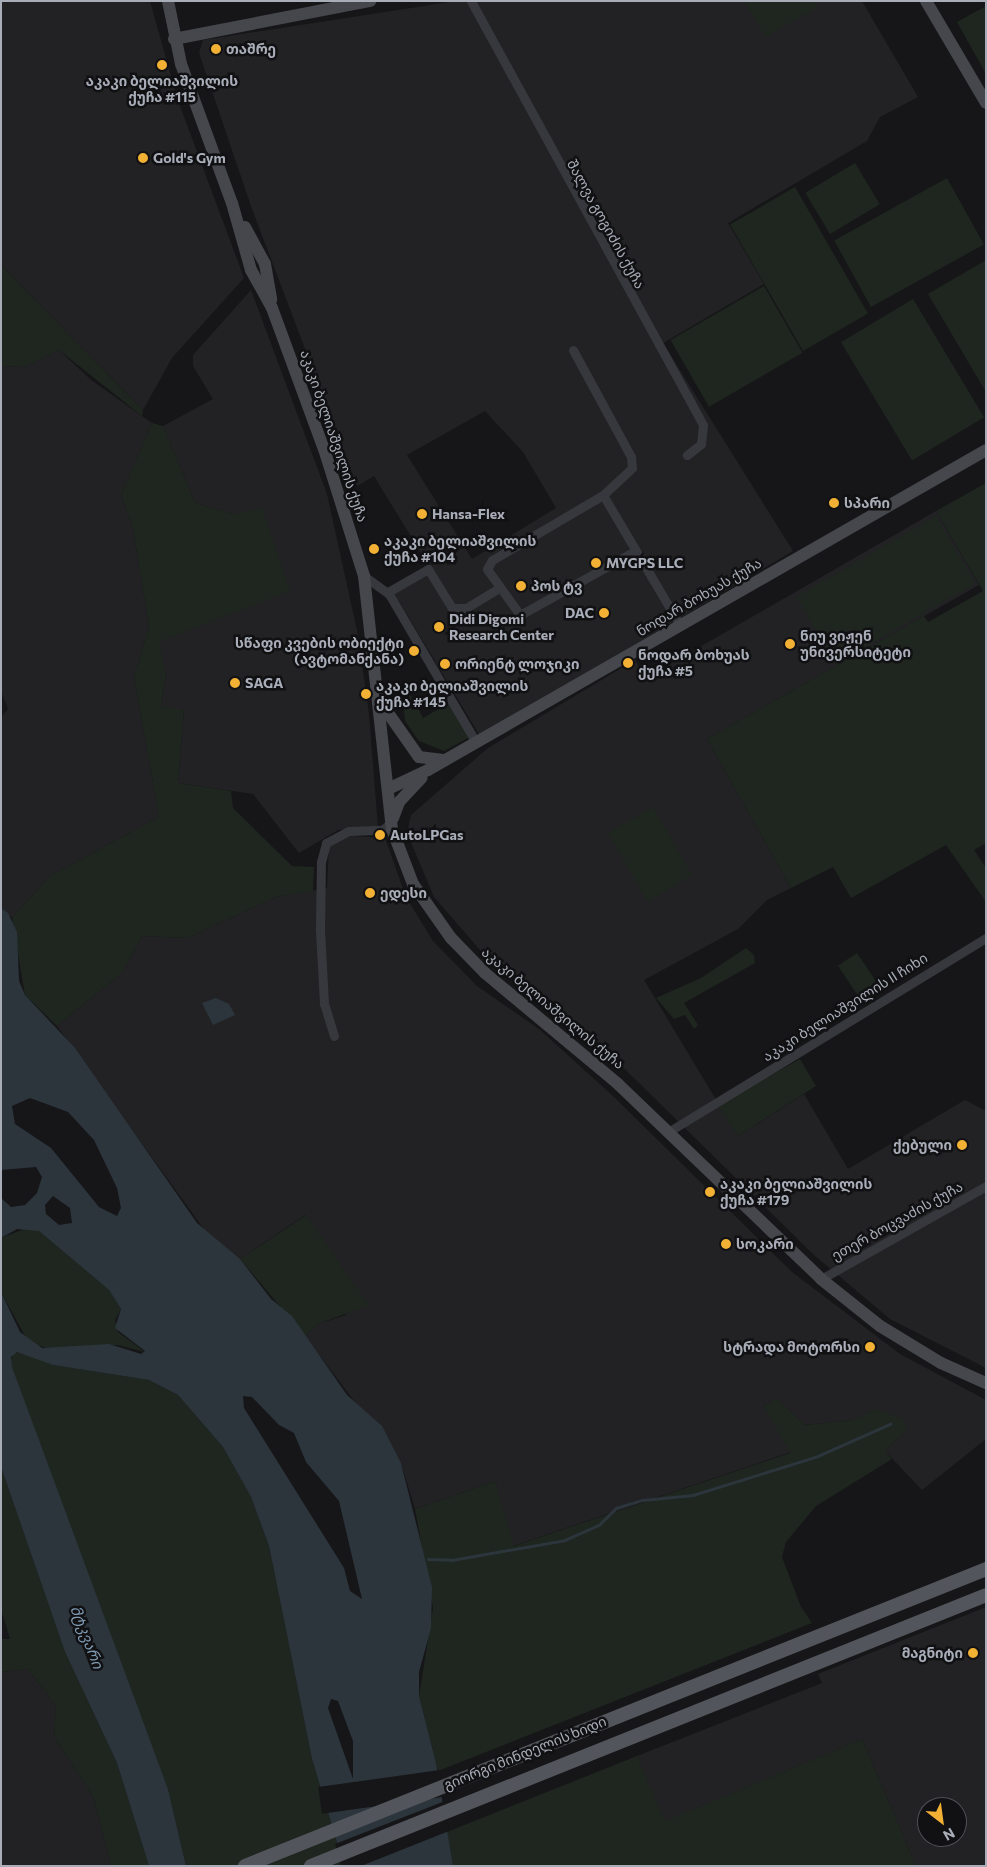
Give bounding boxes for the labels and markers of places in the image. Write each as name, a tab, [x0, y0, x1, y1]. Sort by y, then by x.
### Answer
place label: თაშრე	[226, 41, 276, 57]
marker: თაშრე	[210, 43, 222, 55]
marker: აკაკი ბელიაშვილის ქუჩა #115	[156, 59, 168, 71]
place label: აკაკი ბელიაშვილის ქუჩა #115	[86, 73, 238, 105]
place label: Gold's Gym	[153, 150, 226, 166]
marker: Gold's Gym	[137, 152, 149, 164]
place label: სპარი	[844, 495, 890, 511]
marker: სპარი	[828, 497, 840, 509]
place label: Hansa-Flex	[432, 506, 505, 522]
marker: Hansa-Flex	[416, 508, 428, 520]
place label: აკაკი ბელიაშვილის ქუჩა #104	[384, 533, 536, 566]
marker: აკაკი ბელიაშვილის ქუჩა #104	[368, 543, 380, 555]
place label: MYGPS LLC	[606, 555, 683, 571]
marker: MYGPS LLC	[590, 557, 602, 569]
place label: პოს ტვ	[531, 578, 582, 594]
marker: პოს ტვ	[515, 580, 527, 592]
place label: DAC	[565, 605, 594, 621]
marker: DAC	[598, 607, 610, 619]
place label: Didi Digomi Research Center	[449, 611, 554, 644]
marker: Didi Digomi Research Center	[433, 621, 445, 633]
place label: ნიუ ვიჟენ უნივერსიტეტი	[800, 628, 911, 660]
place label: სწაფი კვების ობიექტი (ავტომანქანა)	[235, 635, 404, 668]
marker: ნიუ ვიჟენ უნივერსიტეტი	[784, 638, 796, 650]
marker: სწაფი კვების ობიექტი (ავტომანქანა)	[408, 645, 420, 657]
place label: ნოდარ ბოხუას ქუჩა #5	[638, 647, 750, 680]
place label: ორიენტ ლოჯიკი	[455, 656, 579, 672]
marker: ნოდარ ბოხუას ქუჩა #5	[622, 657, 634, 669]
marker: ორიენტ ლოჯიკი	[439, 658, 451, 670]
place label: SAGA	[245, 675, 283, 691]
marker: SAGA	[229, 677, 241, 689]
place label: აკაკი ბელიაშვილის ქუჩა #145	[376, 678, 528, 710]
marker: აკაკი ბელიაშვილის ქუჩა #145	[360, 688, 372, 700]
place label: AutoLPGas	[390, 827, 463, 843]
marker: AutoLPGas	[374, 829, 386, 841]
place label: ედესი	[380, 885, 427, 901]
marker: ედესი	[364, 887, 376, 899]
place label: ქებული	[893, 1137, 952, 1153]
marker: ქებული	[956, 1139, 968, 1151]
place label: აკაკი ბელიაშვილის ქუჩა #179	[720, 1176, 872, 1208]
marker: აკაკი ბელიაშვილის ქუჩა #179	[704, 1186, 716, 1198]
place label: სოკარი	[736, 1236, 794, 1252]
marker: სოკარი	[720, 1238, 732, 1250]
place label: სტრადა მოტორსი	[723, 1339, 860, 1355]
marker: სტრადა მოტორსი	[864, 1341, 876, 1353]
place label: მაგნიტი	[902, 1645, 963, 1661]
marker: მაგნიტი	[967, 1647, 979, 1659]

